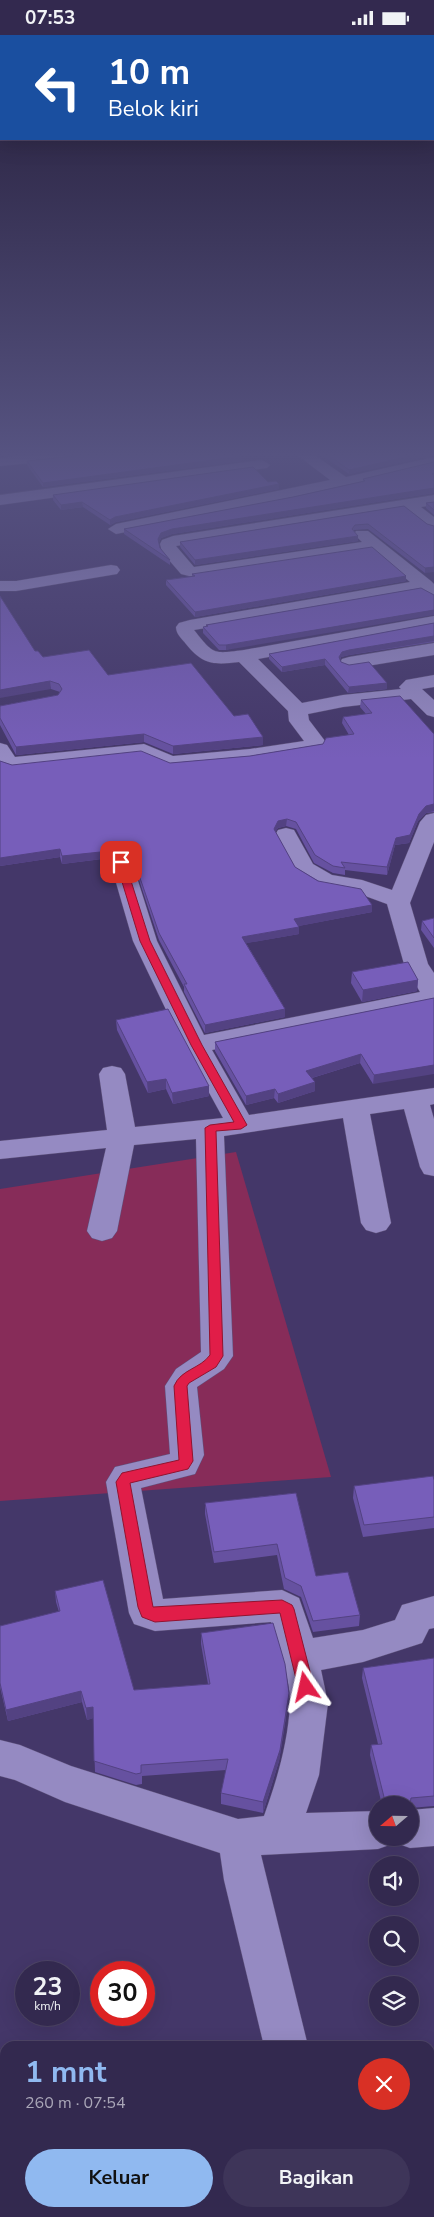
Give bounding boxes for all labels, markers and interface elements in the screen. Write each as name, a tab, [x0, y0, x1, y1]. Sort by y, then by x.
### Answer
text: 07:53	[25, 5, 75, 31]
text: 10 m	[108, 49, 190, 96]
icon: left	[25, 55, 90, 120]
text: Belok kiri	[108, 94, 199, 124]
pin	[100, 841, 142, 883]
icon: arrive	[107, 848, 135, 876]
position arrow	[279, 1660, 331, 1712]
north arrow	[369, 1796, 419, 1846]
map controls	[369, 1796, 419, 2026]
button: sound	[369, 1856, 419, 1906]
button: search	[369, 1916, 419, 1966]
speed limit sign: 30	[90, 1961, 155, 2026]
text: 23	[32, 1970, 63, 2004]
button: layers	[369, 1976, 419, 2026]
text: km/h	[34, 1998, 61, 2014]
text: 1 mnt	[25, 2052, 106, 2093]
button: close	[358, 2058, 410, 2110]
text: 260 m · 07:54	[25, 2092, 126, 2114]
button: Keluar	[25, 2149, 213, 2207]
button: Bagikan	[223, 2149, 410, 2207]

